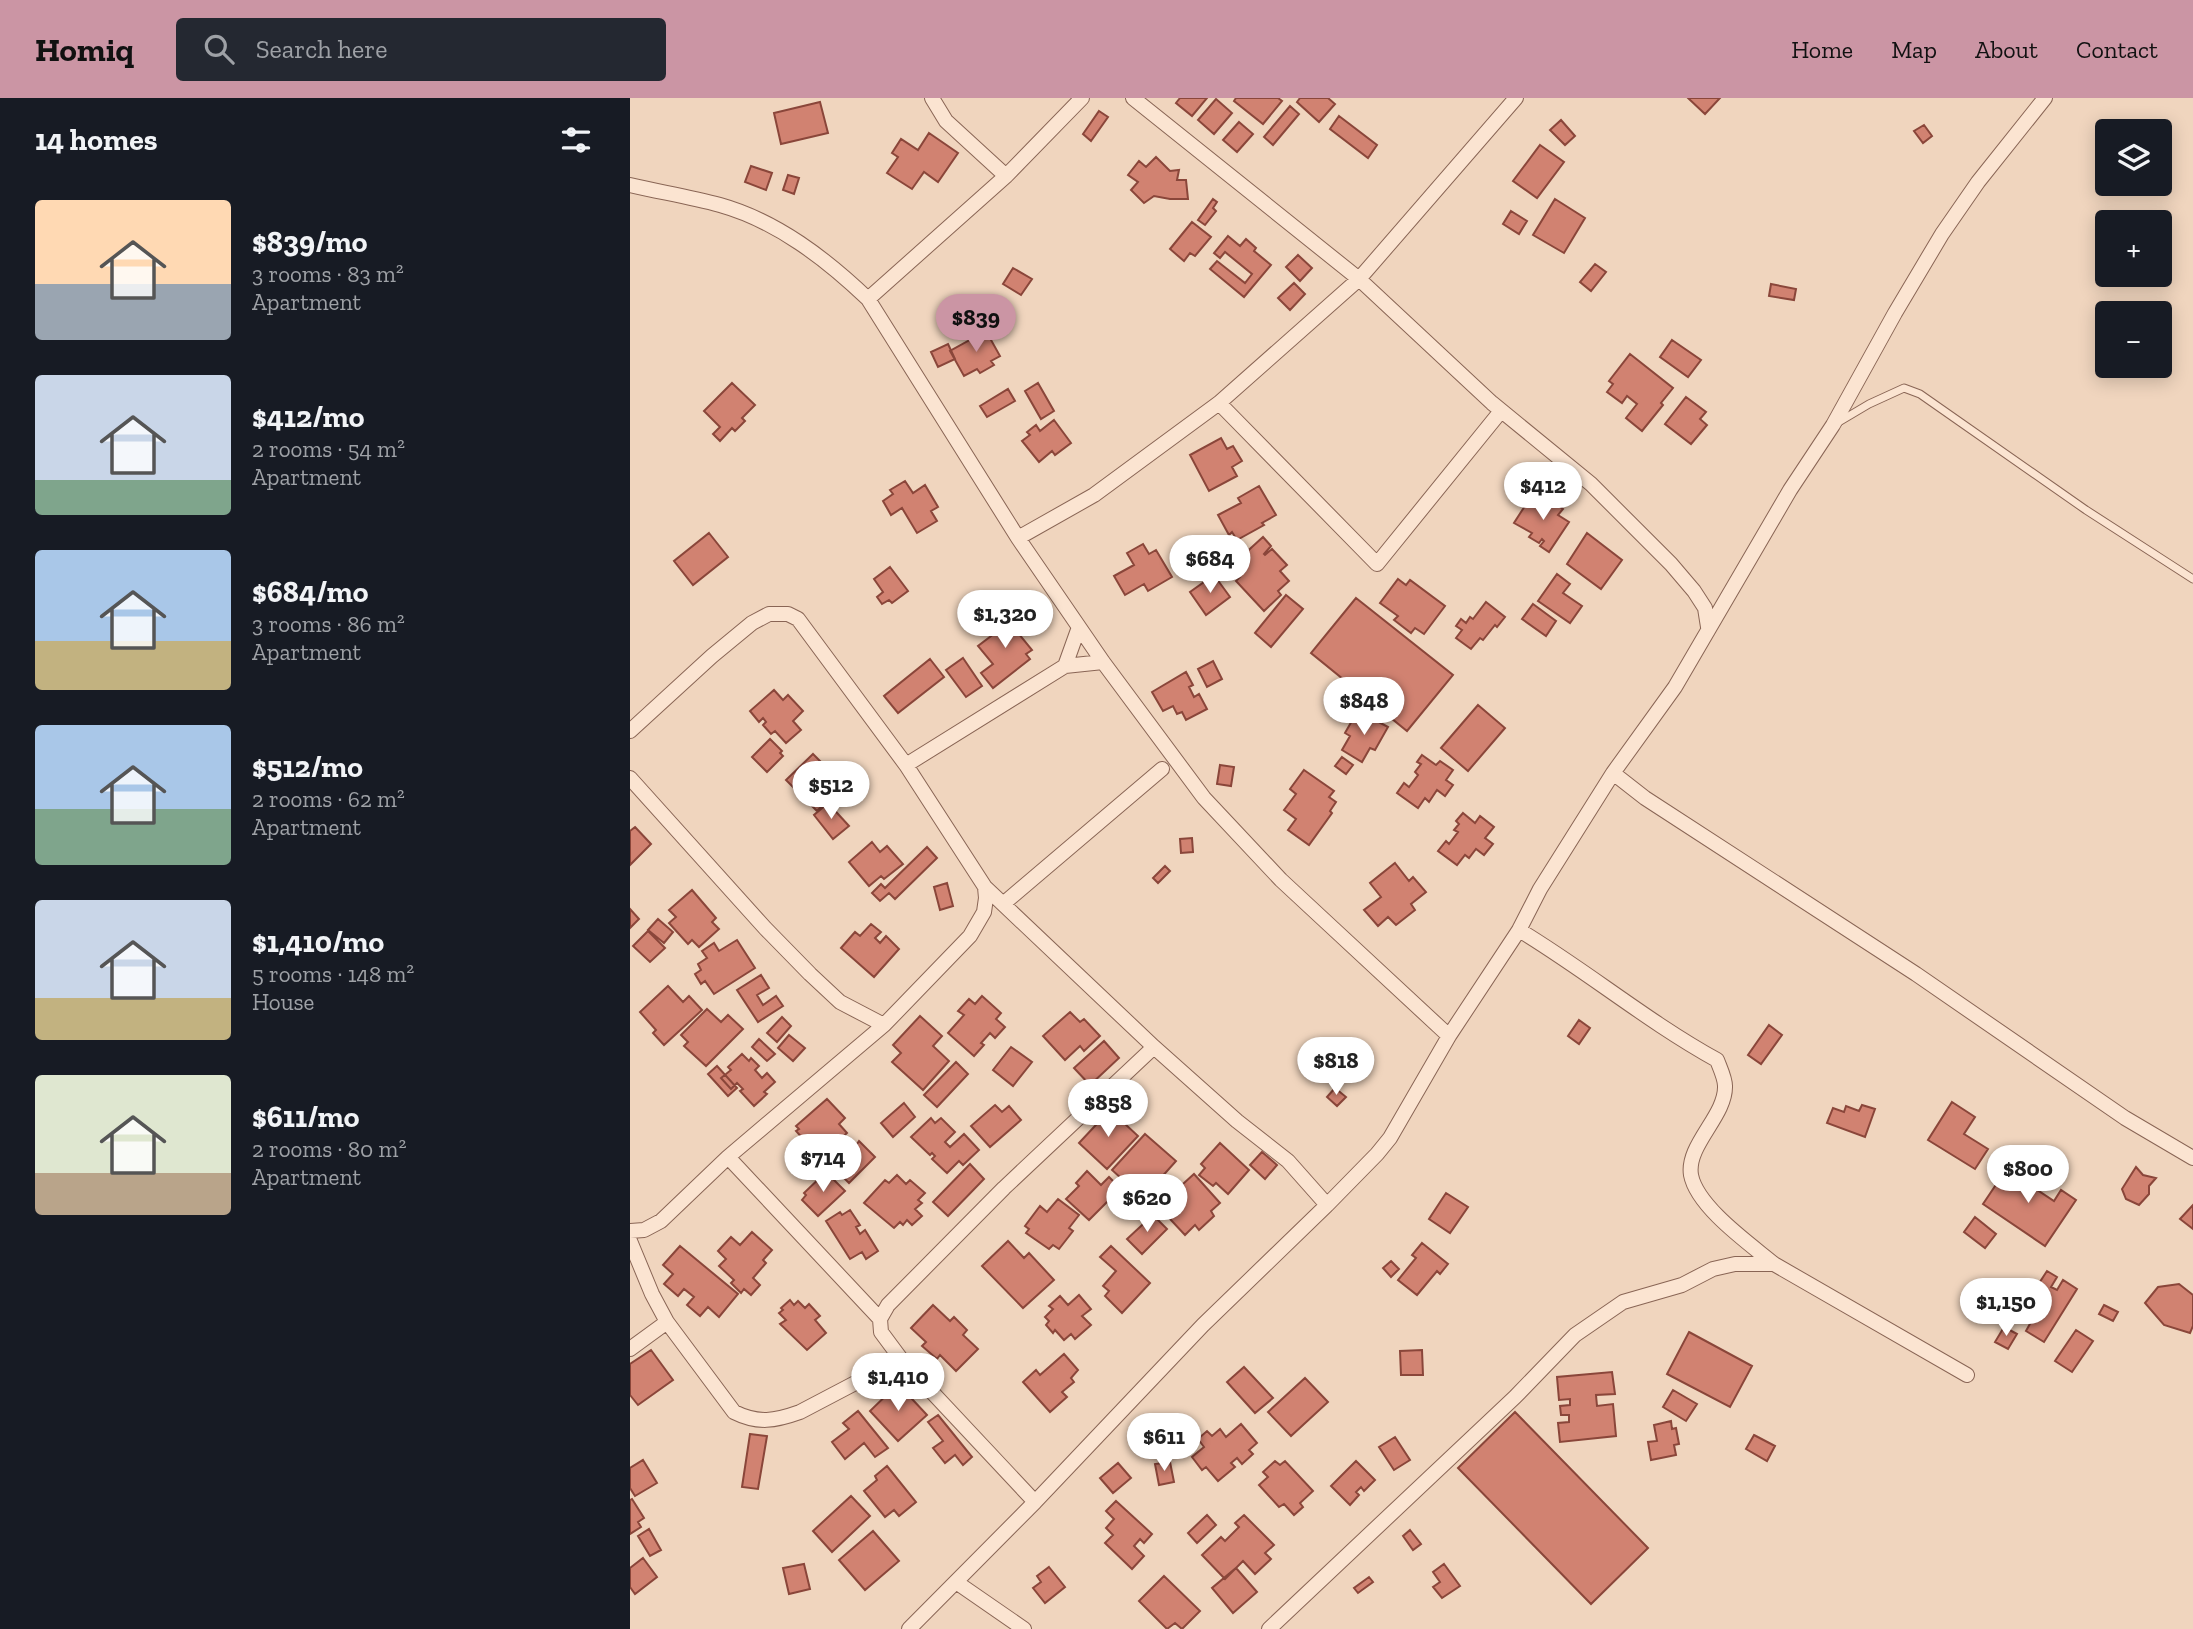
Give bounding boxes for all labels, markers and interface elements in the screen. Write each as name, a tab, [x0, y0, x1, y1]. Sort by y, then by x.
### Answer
search box	[176, 18, 666, 81]
text: Homiq	[35, 30, 134, 69]
icon: search	[200, 30, 238, 68]
text: Search here	[256, 33, 387, 65]
text: Home	[1791, 35, 1853, 64]
text: Map	[1891, 35, 1937, 64]
text: About	[1975, 35, 2038, 64]
text: Contact	[2076, 35, 2158, 64]
map controls	[2095, 119, 2172, 378]
button: layers	[2095, 119, 2172, 196]
icon: filters	[557, 121, 595, 159]
text: 14 homes	[35, 122, 158, 158]
button: +	[2095, 210, 2172, 287]
text: $839/mo	[252, 224, 367, 260]
icon: home	[91, 228, 175, 312]
text: 3 rooms · 83 m²	[252, 260, 404, 288]
text: Apartment	[252, 288, 361, 316]
pin: $839	[935, 294, 1017, 354]
button: −	[2095, 301, 2172, 378]
text: $839	[952, 303, 1000, 331]
text: $412/mo	[252, 399, 364, 435]
icon: home	[91, 403, 175, 487]
text: 2 rooms · 54 m²	[252, 435, 405, 463]
pin: $412	[1502, 462, 1584, 522]
text: Apartment	[252, 463, 361, 491]
text: $412	[1520, 471, 1566, 499]
pin: $684	[1169, 536, 1251, 595]
text: $684	[1185, 544, 1235, 572]
text: $684/mo	[252, 574, 369, 610]
icon: home	[91, 578, 175, 662]
pin: $1,320	[948, 590, 1062, 650]
text: $1,320	[973, 599, 1037, 627]
text: 3 rooms · 86 m²	[252, 610, 405, 638]
text: Apartment	[252, 638, 361, 666]
pin: $848	[1323, 678, 1405, 737]
text: $848	[1339, 686, 1389, 714]
text: $512/mo	[252, 749, 363, 785]
icon: home	[91, 753, 175, 837]
pin: $512	[790, 762, 872, 821]
text: $512	[809, 770, 853, 798]
text: 2 rooms · 62 m²	[252, 785, 405, 813]
text: Apartment	[252, 813, 361, 841]
text: $1,410/mo	[252, 924, 384, 960]
icon: home	[91, 928, 175, 1012]
text: 5 rooms · 148 m²	[252, 960, 414, 988]
text: House	[252, 988, 314, 1016]
pin: $818	[1295, 1038, 1377, 1097]
text: $818	[1313, 1046, 1359, 1074]
pin: $858	[1067, 1080, 1149, 1139]
text: $858	[1084, 1088, 1132, 1116]
text: $611/mo	[252, 1099, 359, 1135]
icon: home	[91, 1103, 175, 1187]
pin: $714	[782, 1134, 864, 1194]
text: 2 rooms · 80 m²	[252, 1135, 406, 1163]
text: $714	[800, 1143, 846, 1171]
pin: $800	[1987, 1146, 2069, 1205]
text: $800	[2003, 1154, 2053, 1182]
text: Apartment	[252, 1163, 361, 1191]
pin: $620	[1106, 1174, 1188, 1234]
text: $620	[1122, 1183, 1172, 1211]
pin: $1,150	[1949, 1278, 2063, 1338]
text: $1,150	[1976, 1287, 2036, 1315]
pin: $1,410	[841, 1354, 955, 1413]
text: $1,410	[867, 1362, 929, 1390]
pin: $611	[1123, 1414, 1205, 1473]
text: $611	[1143, 1422, 1185, 1450]

